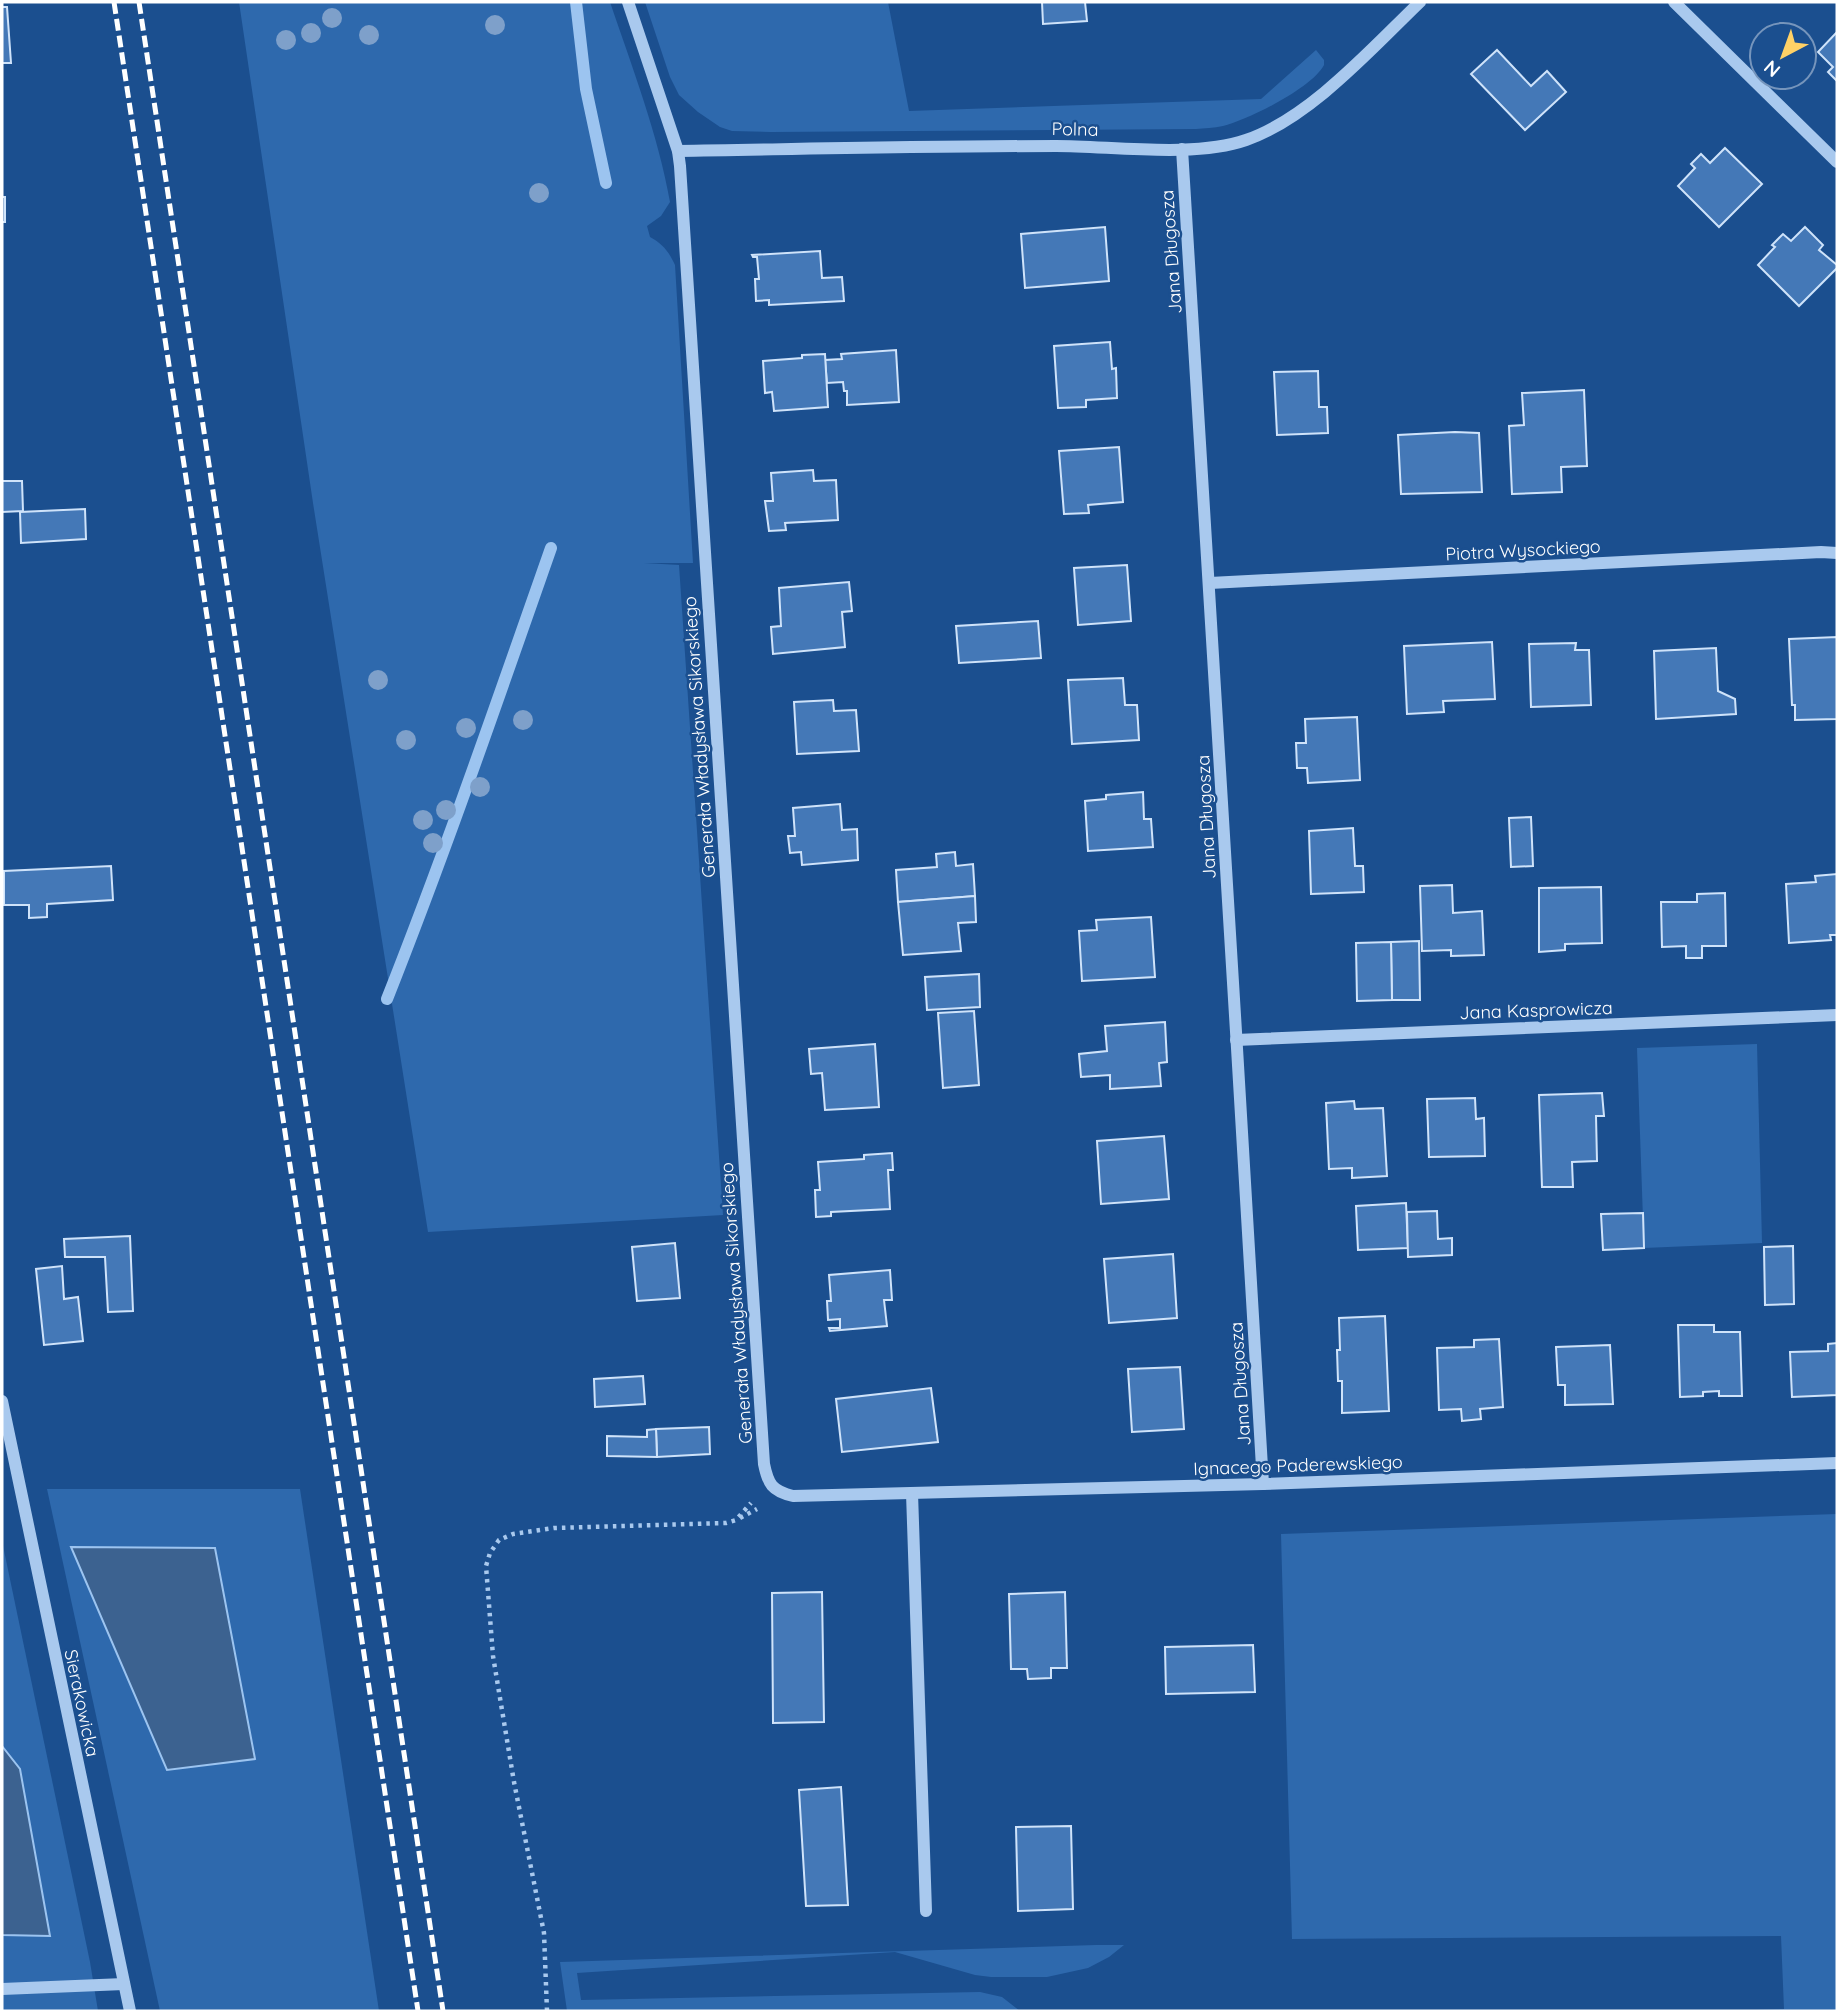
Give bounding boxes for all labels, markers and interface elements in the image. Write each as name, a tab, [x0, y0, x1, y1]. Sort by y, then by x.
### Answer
north arrow	[1748, 21, 1818, 91]
text: N	[1759, 55, 1785, 82]
street label: Polna	[1051, 117, 1099, 141]
street label: Jana Długosza	[1155, 189, 1187, 315]
street label: Piotra Wysockiego	[1445, 534, 1601, 566]
street label: Generała Władysława Sikorskiego	[678, 596, 720, 878]
street label: Jana Długosza	[1191, 754, 1221, 880]
street label: Jana Kasprowicza	[1459, 996, 1613, 1024]
street label: Generała Władysława Sikorskiego	[715, 1162, 757, 1444]
street label: Jana Długosza	[1224, 1321, 1256, 1447]
street label: Ignacego Paderewskiego	[1193, 1450, 1403, 1480]
street label: Sierakowicka	[59, 1647, 105, 1759]

